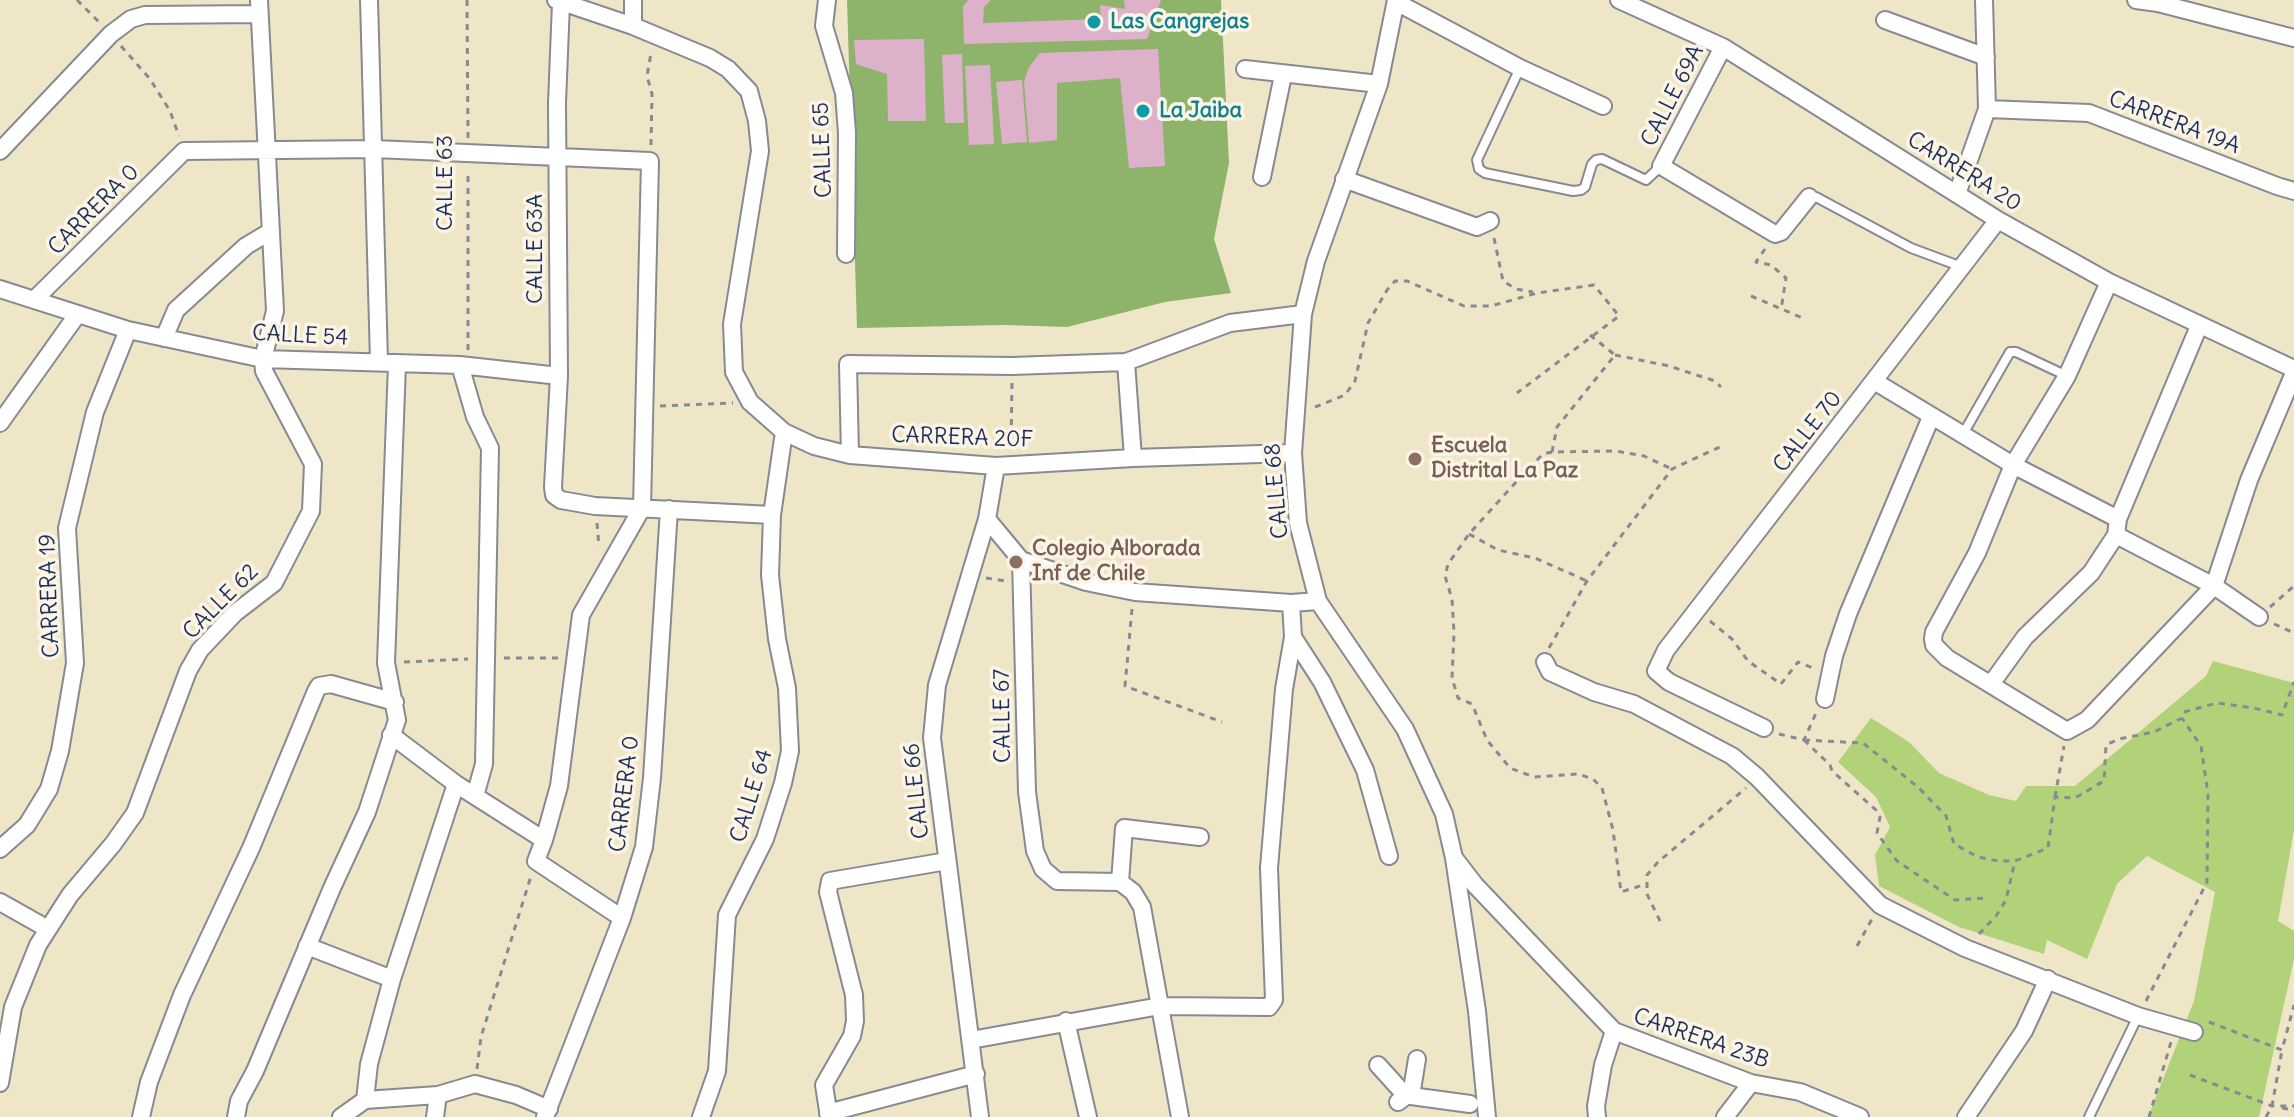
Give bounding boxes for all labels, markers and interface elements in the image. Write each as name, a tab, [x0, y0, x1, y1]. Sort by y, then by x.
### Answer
place label: Las Cangrejas	[1110, 9, 1249, 35]
marker: Las Cangrejas	[1085, 13, 1103, 31]
street label: CALLE 69A	[1636, 41, 1710, 151]
street label: CARRERA 19A	[2105, 86, 2243, 160]
place label: La Jaiba	[1159, 98, 1242, 124]
street label: CALLE 65	[808, 102, 838, 198]
marker: La Jaiba	[1134, 102, 1152, 120]
street label: CARRERA 20	[1902, 127, 2026, 217]
street label: CALLE 63	[433, 135, 459, 231]
street label: CARRERA 0	[43, 159, 145, 261]
street label: CALLE 63A	[523, 194, 549, 304]
street label: CALLE 54	[251, 320, 349, 352]
street label: CALLE 70	[1768, 386, 1848, 478]
street label: CARRERA 20F	[891, 422, 1033, 454]
place label: Escuela Distrital La Paz	[1431, 433, 1578, 484]
street label: CALLE 68	[1260, 442, 1294, 540]
marker: Escuela Distrital La Paz	[1406, 450, 1424, 468]
street label: CARRERA 19	[35, 533, 65, 659]
place label: Colegio Alborada Inf de Chile	[1032, 536, 1200, 588]
marker: Colegio Alborada Inf de Chile	[1007, 553, 1025, 571]
street label: CALLE 62	[178, 559, 264, 645]
street label: CALLE 67	[989, 669, 1017, 763]
street label: CARRERA 0	[605, 734, 645, 854]
street label: CALLE 66	[899, 742, 935, 840]
street label: CALLE 64	[725, 746, 779, 846]
street label: CARRERA 23B	[1630, 1003, 1772, 1075]

